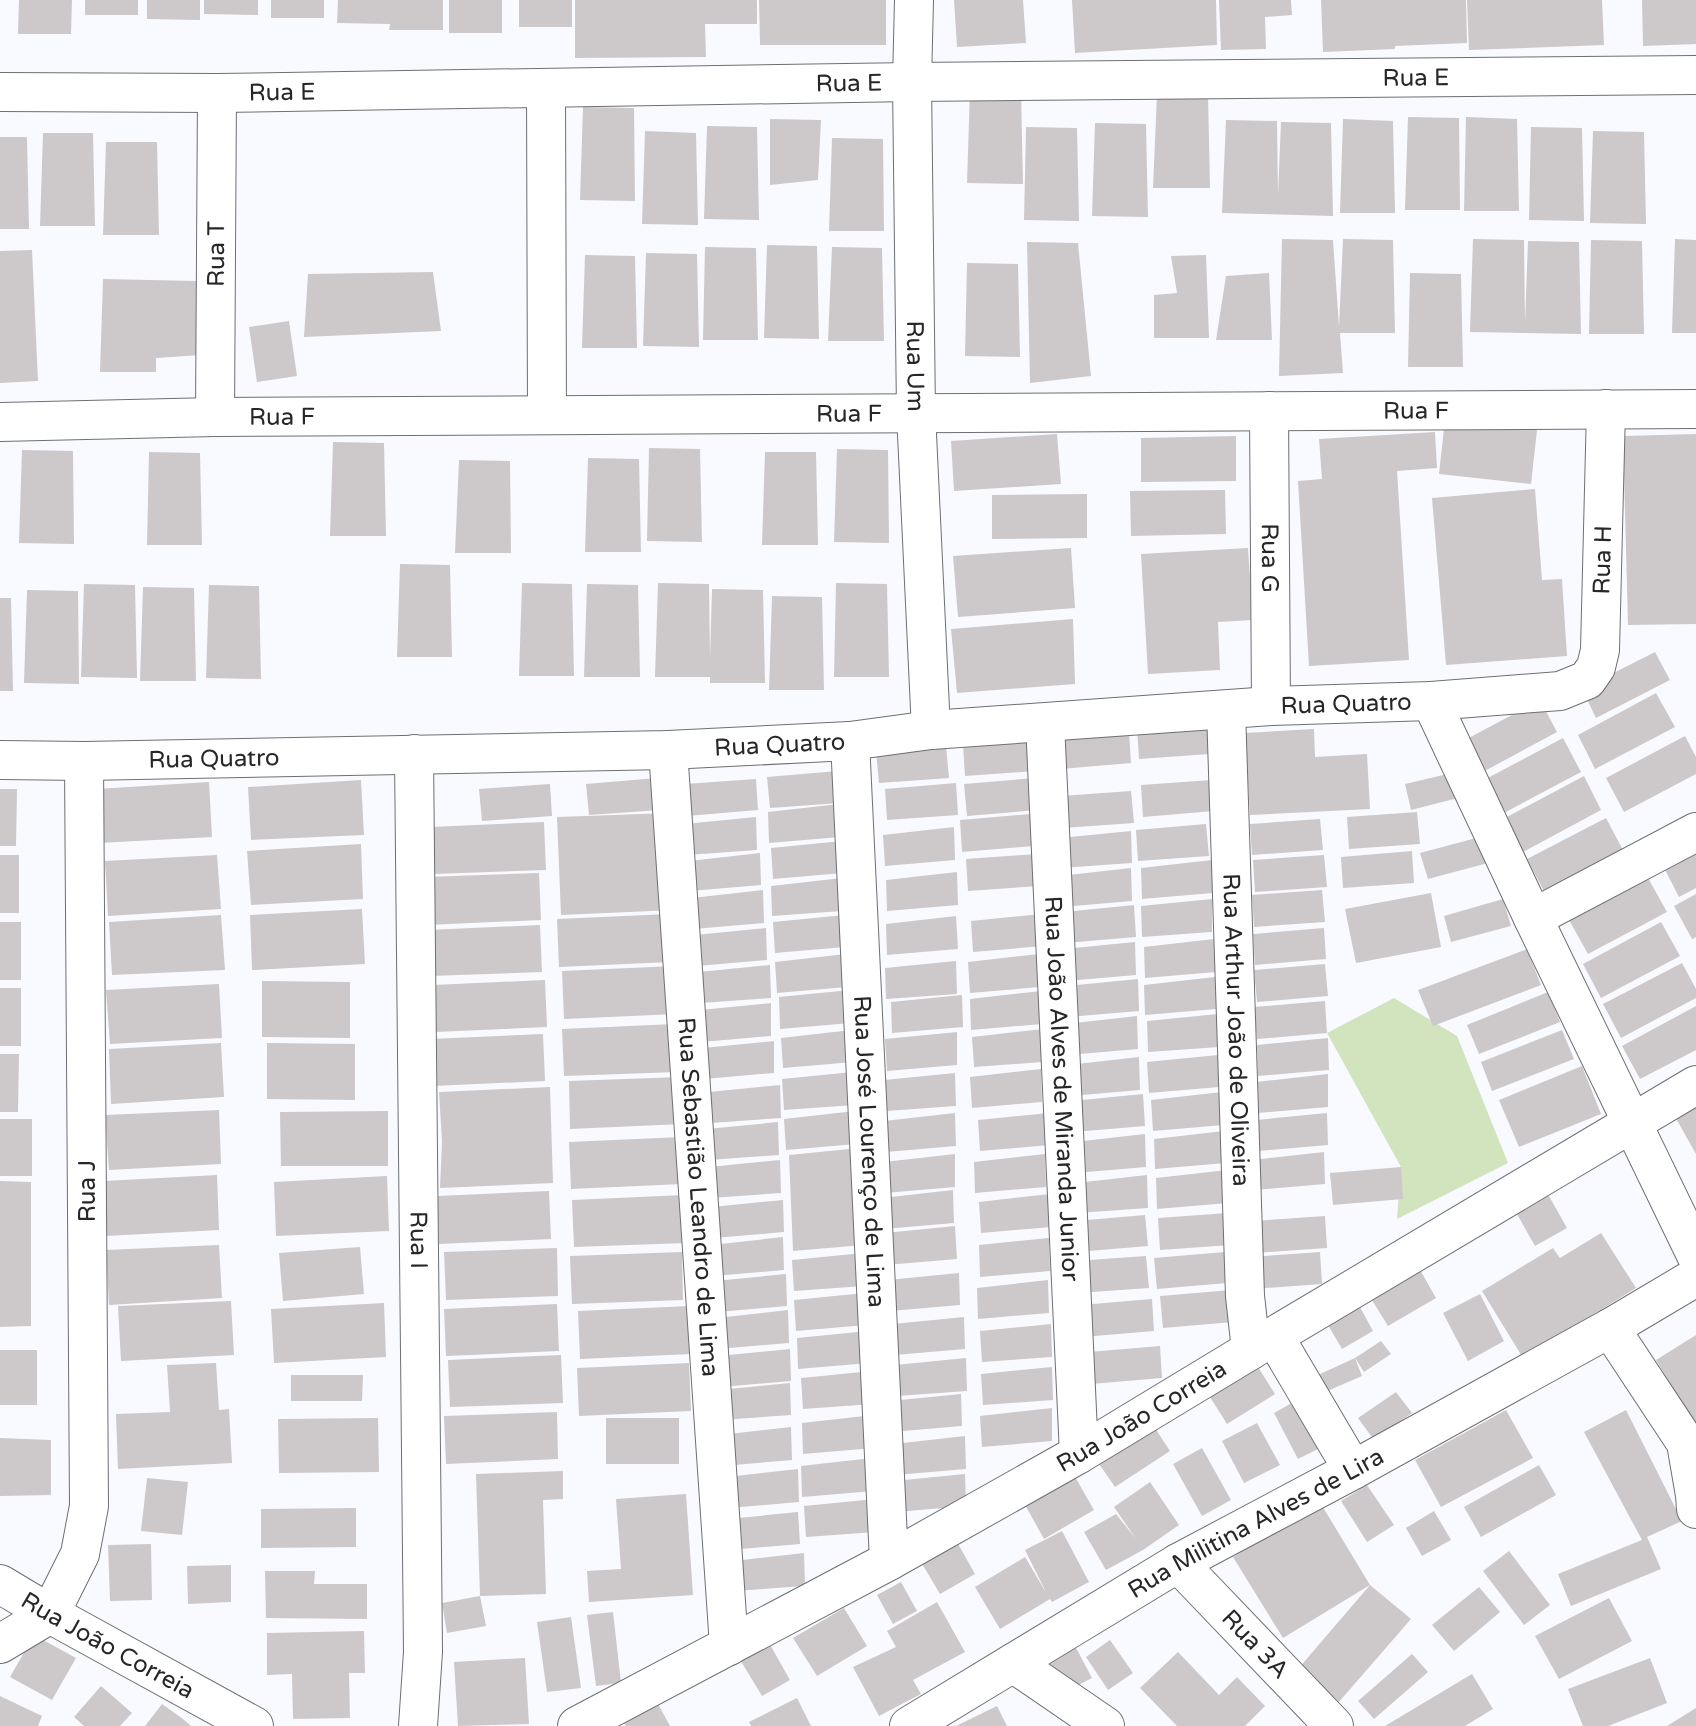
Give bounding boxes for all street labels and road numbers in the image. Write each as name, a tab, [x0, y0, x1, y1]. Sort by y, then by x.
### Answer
street label: Rua E	[1382, 63, 1449, 92]
street label: Rua E	[815, 68, 883, 98]
street label: Rua E	[248, 77, 316, 107]
street label: Rua T	[201, 220, 231, 287]
street label: Rua Um	[900, 320, 930, 412]
street label: Rua F	[1383, 396, 1449, 425]
street label: Rua F	[816, 399, 882, 428]
street label: Rua F	[249, 402, 315, 431]
street label: Rua G	[1255, 523, 1285, 593]
street label: Rua H	[1587, 525, 1618, 595]
street label: Rua Quatro	[1280, 687, 1412, 720]
street label: Rua Quatro	[714, 727, 846, 762]
street label: Rua Quatro	[148, 743, 280, 774]
street label: Rua Arthur João de Oliveira	[1217, 873, 1256, 1187]
street label: Rua João Alves de Miranda Junior	[1039, 895, 1085, 1283]
street label: Rua José Lourenço de Lima	[848, 995, 891, 1308]
street label: Rua Sebastião Leandro de Lima	[672, 1016, 725, 1378]
street label: Rua J	[73, 1160, 102, 1222]
street label: Rua I	[404, 1211, 434, 1269]
street label: Rua João Correia	[1051, 1354, 1232, 1478]
street label: Rua Militina Alves de Lira	[1123, 1441, 1389, 1604]
street label: Rua João Correia	[16, 1586, 199, 1705]
street label: Rua 3A	[1216, 1603, 1295, 1684]

